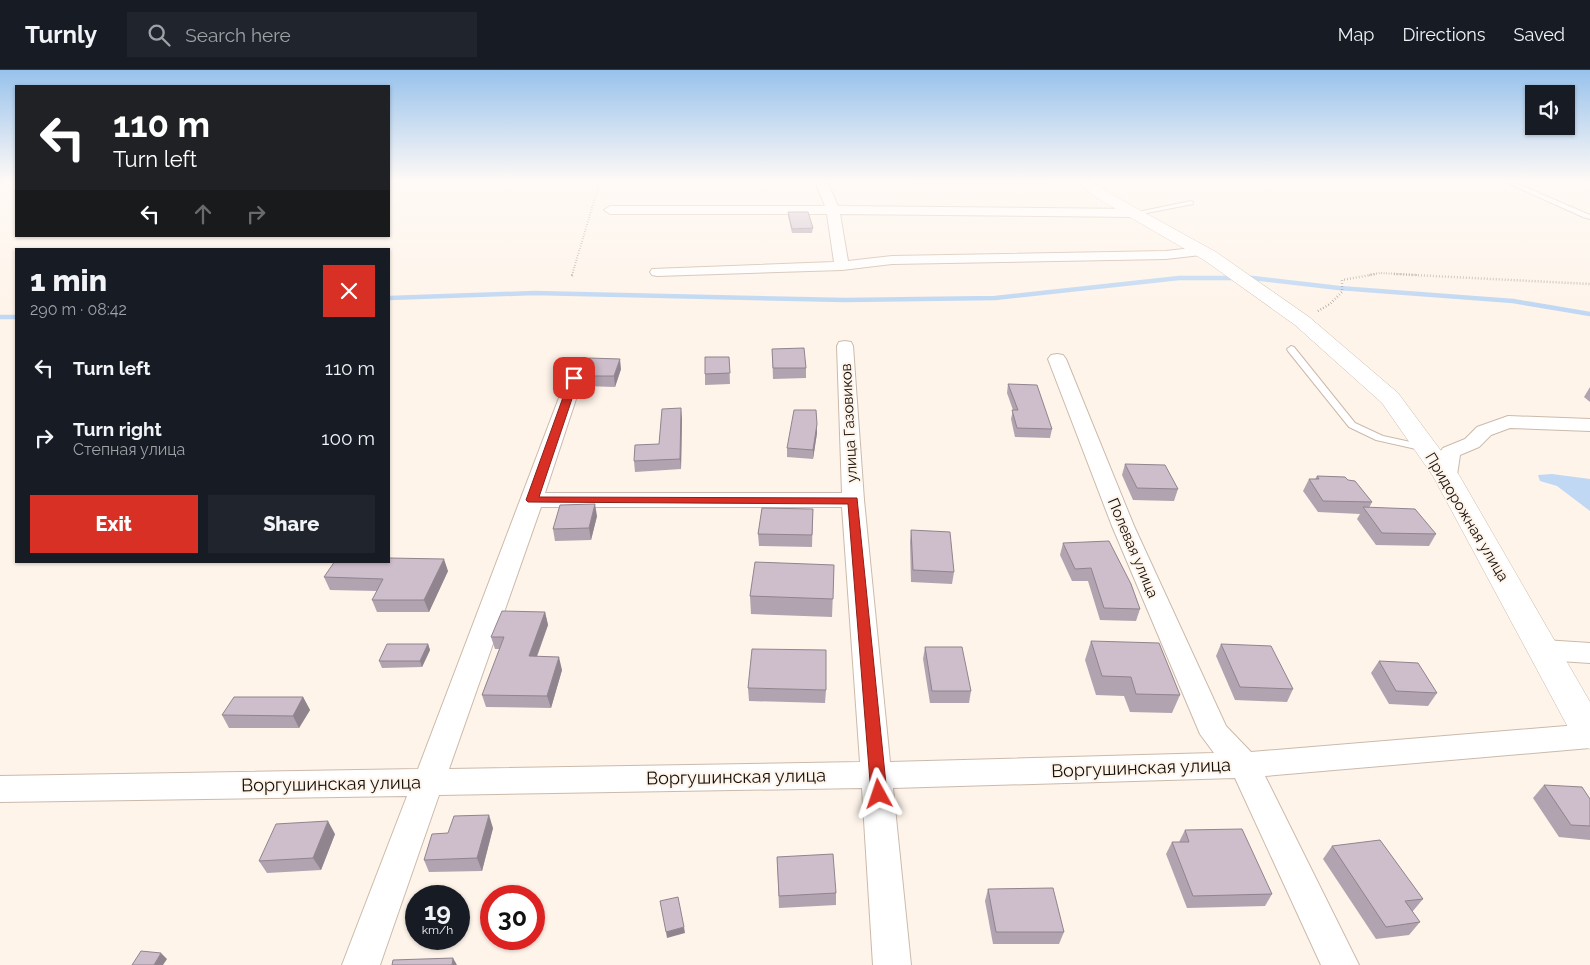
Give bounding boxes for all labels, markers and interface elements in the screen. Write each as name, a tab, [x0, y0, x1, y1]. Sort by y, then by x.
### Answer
search box	[127, 12, 477, 57]
text: Turnly	[25, 20, 97, 49]
icon: search	[145, 21, 173, 49]
text: Search here	[185, 24, 291, 46]
text: Map	[1338, 24, 1374, 45]
text: Directions	[1402, 24, 1486, 45]
text: Saved	[1514, 24, 1565, 45]
map controls	[1525, 85, 1575, 135]
button: sound	[1525, 85, 1575, 135]
text: 110 m	[113, 104, 210, 145]
icon: left	[30, 105, 95, 170]
text: Turn left	[113, 146, 197, 172]
icon: left	[136, 200, 164, 228]
icon: ahead	[189, 200, 217, 228]
icon: right	[242, 200, 270, 228]
text: 1 min	[30, 263, 107, 298]
button: close	[323, 265, 375, 317]
text: 290 m · 08:42	[30, 300, 127, 319]
icon: left	[30, 354, 58, 382]
text: Turn left	[73, 357, 150, 379]
text: 110 m	[325, 357, 375, 379]
pin	[553, 357, 595, 399]
street label: улица Газовиков	[837, 363, 861, 483]
icon: arrive	[560, 364, 588, 392]
text: Turn right	[73, 418, 162, 440]
icon: right	[30, 424, 58, 452]
text: 100 m	[321, 427, 375, 449]
text: Степная улица	[73, 440, 185, 459]
street label: Придорожная улица	[1421, 449, 1513, 585]
button: Exit	[30, 495, 198, 553]
button: Share	[208, 495, 375, 553]
street label: Полевая улица	[1104, 495, 1162, 601]
street label: Воргушинская улица	[1051, 754, 1231, 781]
street label: Воргушинская улица	[646, 764, 826, 789]
position arrow	[852, 767, 904, 819]
street label: Воргушинская улица	[241, 771, 421, 796]
speed limit sign: 30	[480, 885, 545, 950]
text: 19	[424, 896, 451, 926]
text: km/h	[422, 923, 453, 937]

